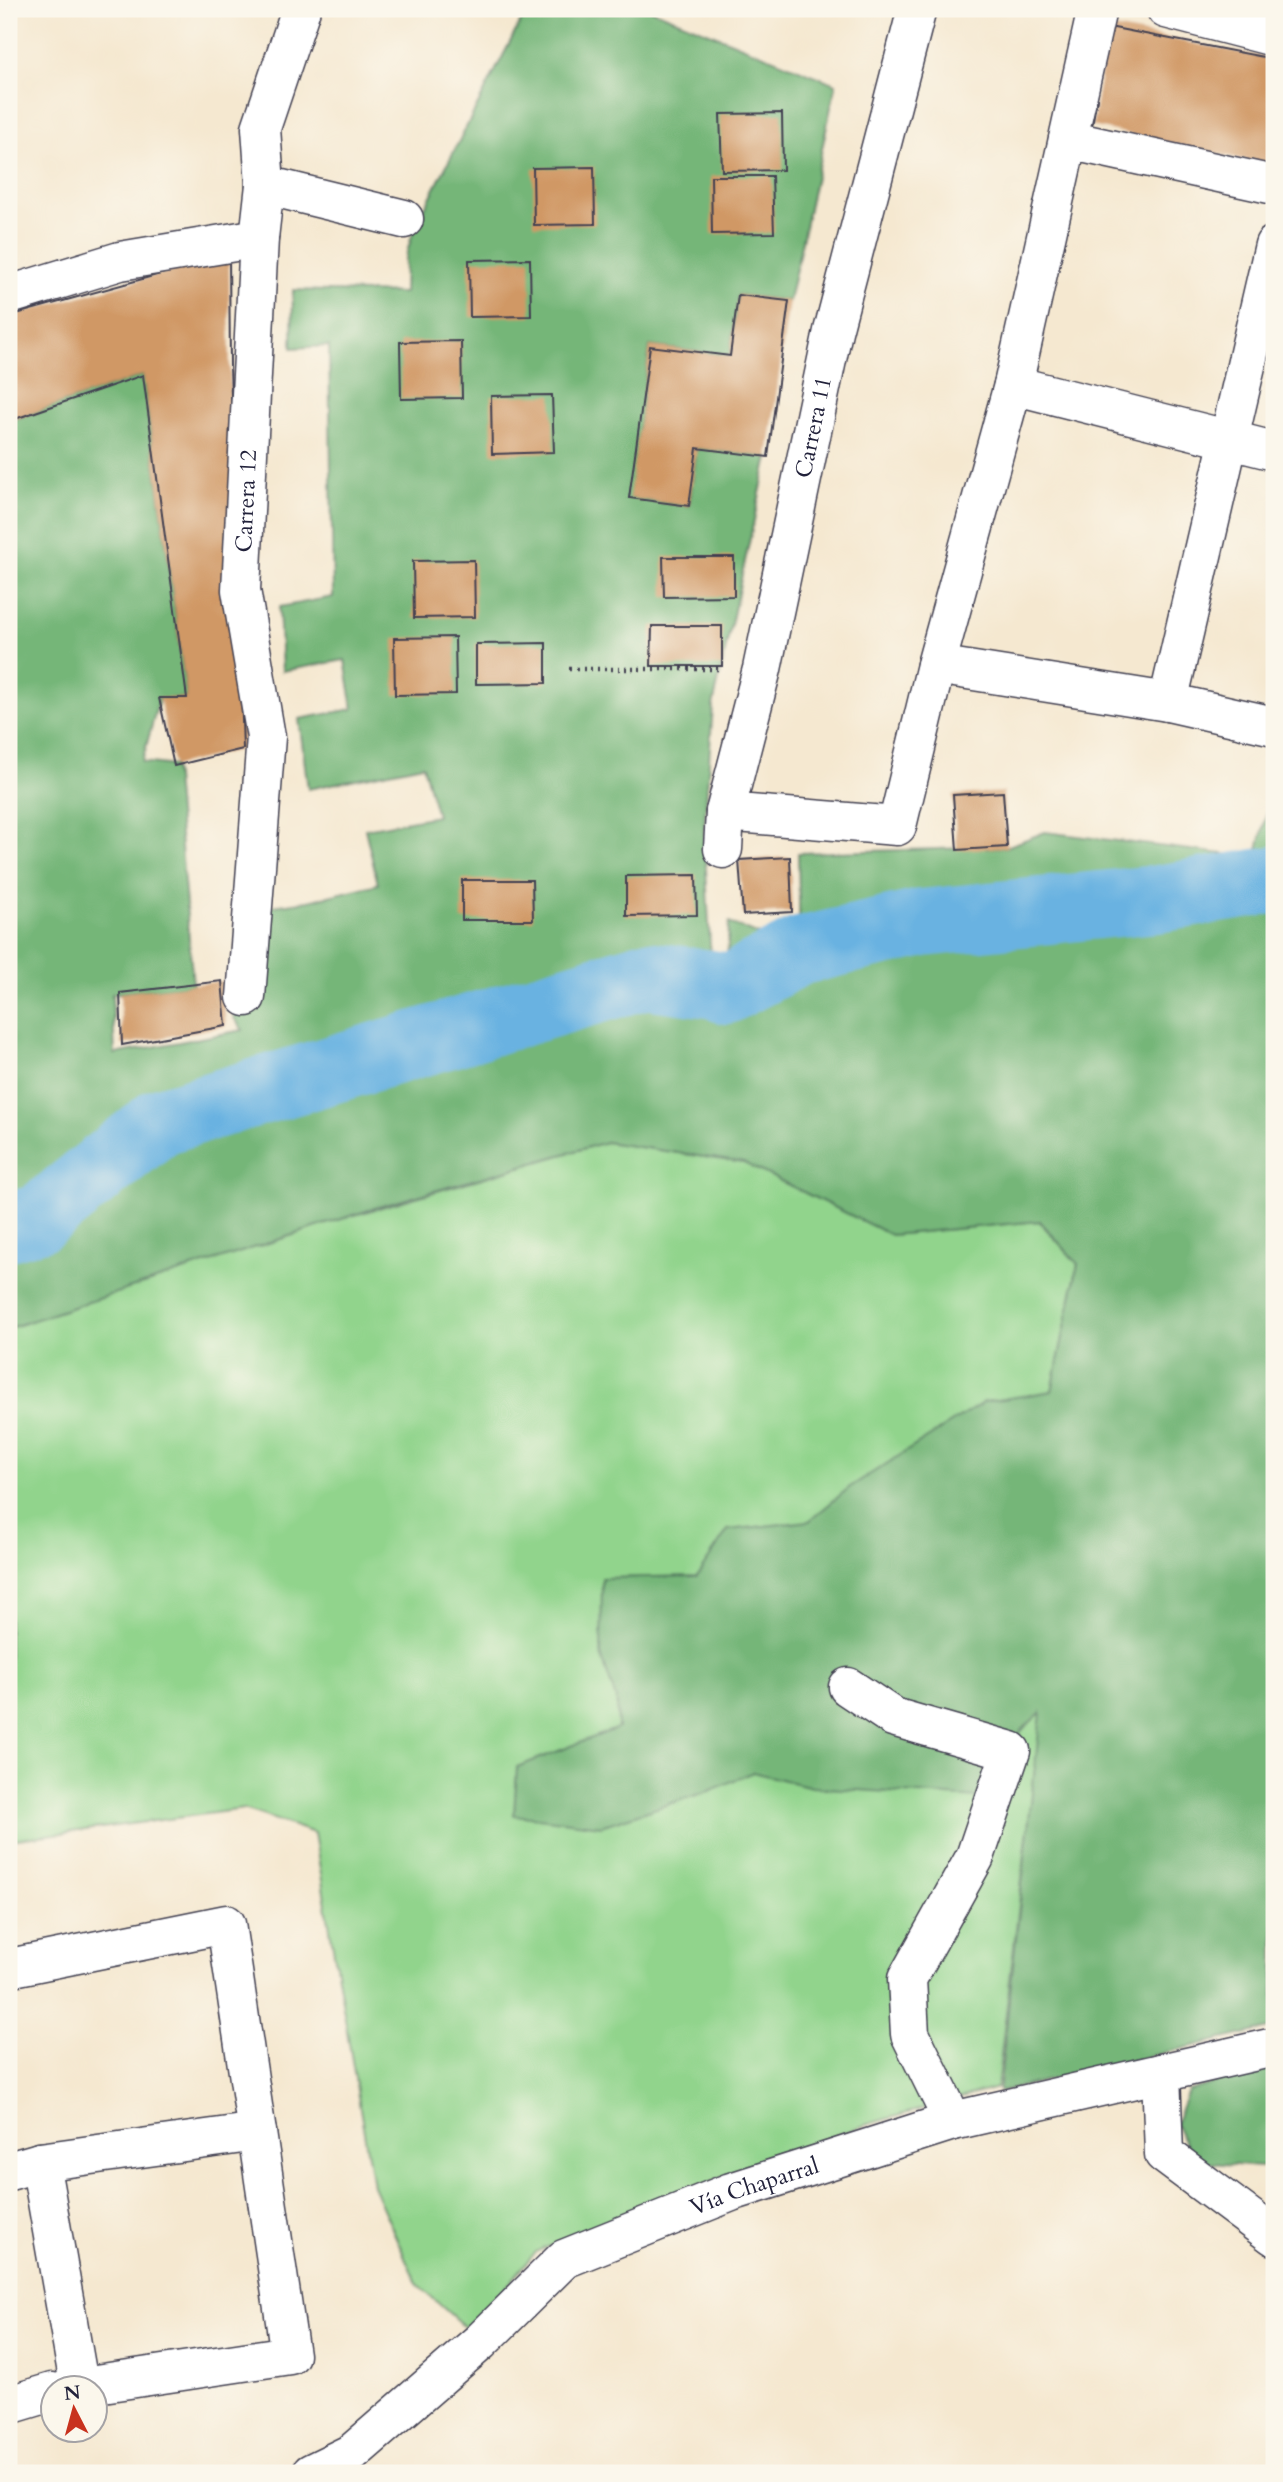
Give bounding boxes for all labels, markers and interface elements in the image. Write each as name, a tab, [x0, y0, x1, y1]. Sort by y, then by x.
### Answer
street label: Carrera 11	[787, 374, 839, 481]
street label: Carrera 12	[227, 449, 264, 553]
street label: Vía Chaparral	[685, 2149, 823, 2223]
north arrow	[38, 2374, 108, 2444]
text: N	[63, 2379, 82, 2407]

